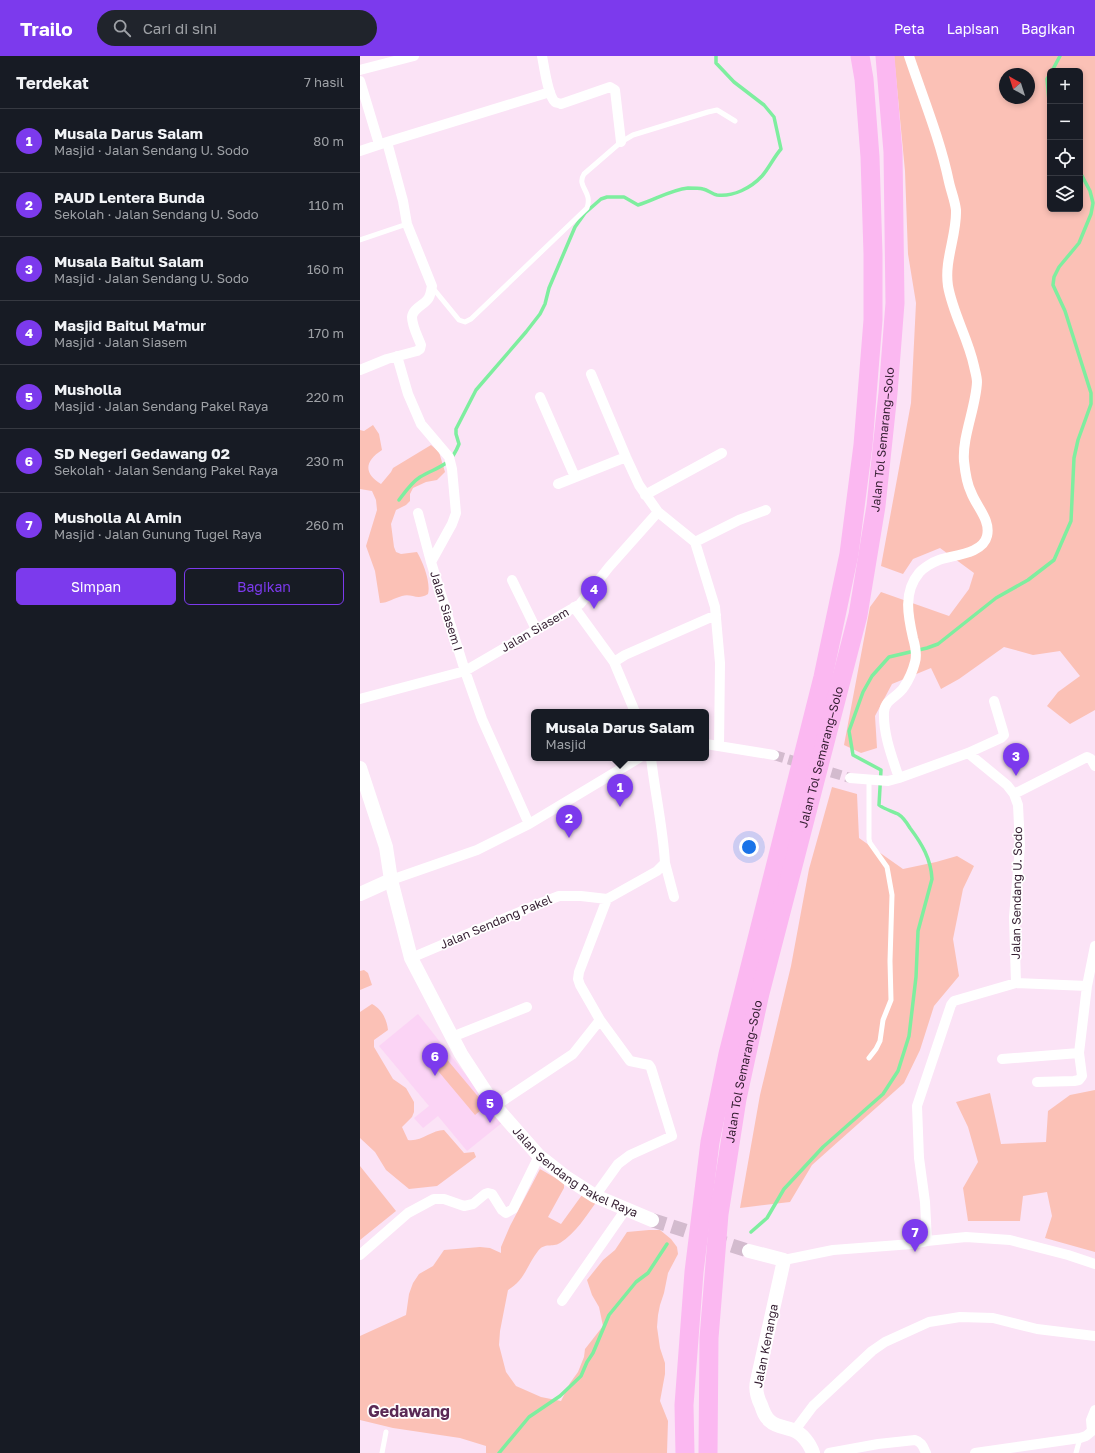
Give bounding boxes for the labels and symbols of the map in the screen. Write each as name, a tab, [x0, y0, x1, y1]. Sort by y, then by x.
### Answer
north arrow	[999, 68, 1035, 104]
street label: Jalan Tol Semarang–Solo	[867, 367, 897, 513]
street label: Jalan Siasem I	[427, 569, 466, 653]
pin: 4	[581, 576, 607, 609]
street label: Jalan Siasem	[498, 604, 571, 655]
street label: Jalan Tol Semarang–Solo	[795, 685, 846, 829]
pin: 3	[1003, 743, 1029, 776]
pin: 1	[607, 774, 633, 807]
pin: 2	[556, 805, 582, 838]
street label: Jalan Sendang U. Sodo	[1008, 826, 1025, 960]
your location	[739, 837, 759, 857]
street label: Jalan Sendang Pakel	[438, 891, 554, 952]
street label: Jalan Tol Semarang–Solo	[722, 999, 765, 1144]
pin: 6	[422, 1043, 448, 1076]
pin: 5	[477, 1090, 503, 1123]
street label: Jalan Sendang Pakel Raya	[510, 1123, 640, 1220]
pin: 7	[902, 1219, 928, 1252]
street label: Jalan Kenanga	[750, 1303, 781, 1389]
district label: Gedawang	[368, 1401, 450, 1421]

